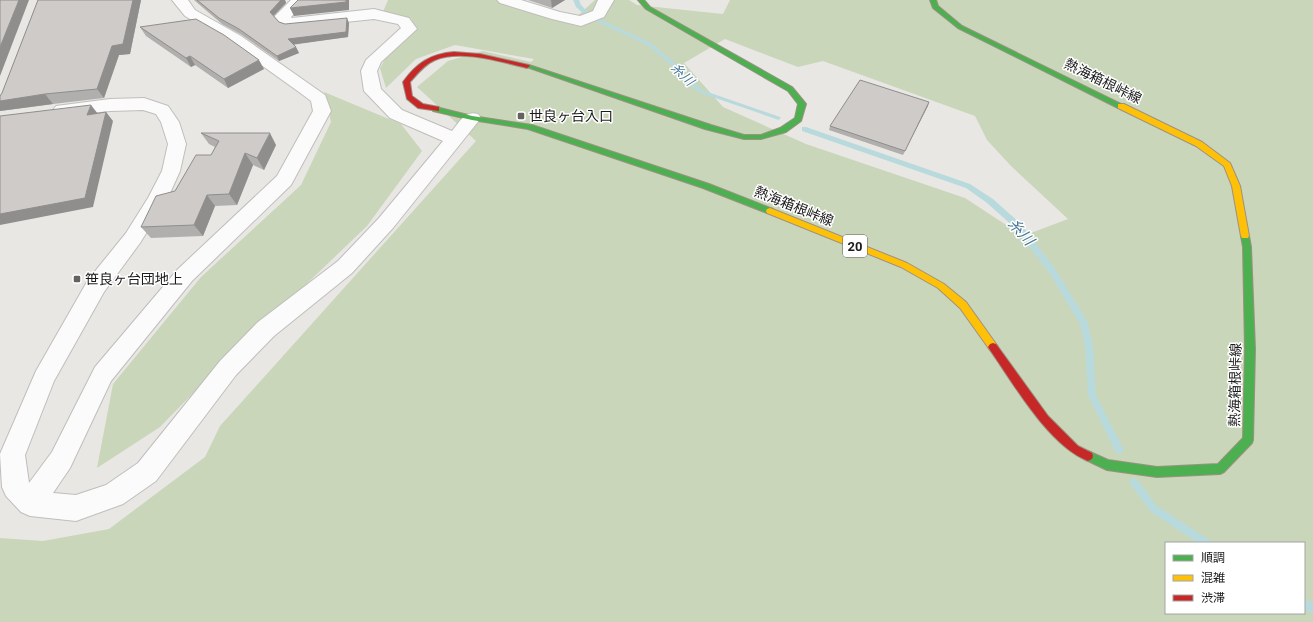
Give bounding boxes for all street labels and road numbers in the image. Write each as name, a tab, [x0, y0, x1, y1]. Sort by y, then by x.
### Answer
street label: 熱海箱根峠線	[1062, 55, 1144, 107]
street label: 熱海箱根峠線	[752, 183, 836, 229]
road number: 20	[843, 235, 867, 257]
street label: 熱海箱根峠線	[1226, 343, 1244, 427]

